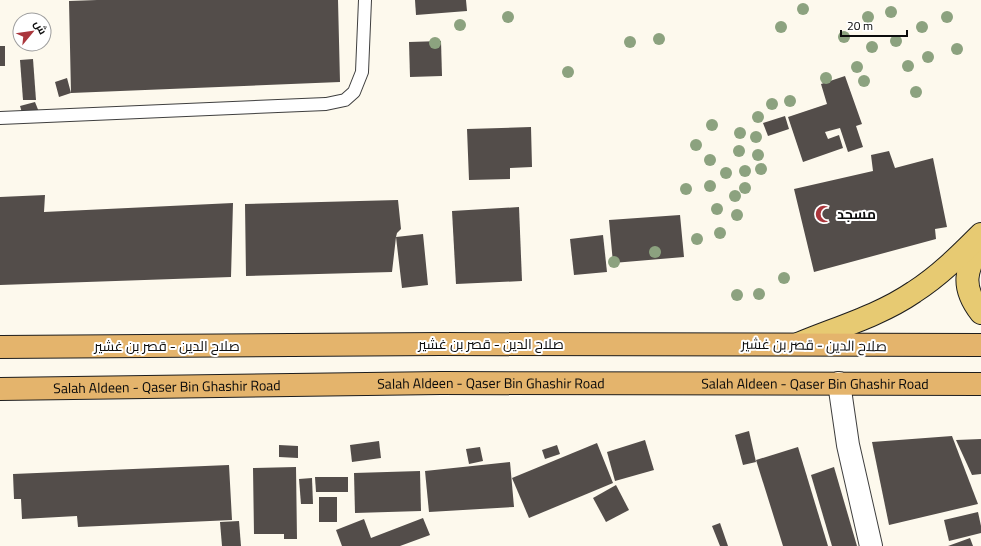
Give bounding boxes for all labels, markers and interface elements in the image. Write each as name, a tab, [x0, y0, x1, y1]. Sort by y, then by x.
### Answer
north arrow	[12, 12, 52, 52]
scale bar	[841, 12, 907, 38]
text: 20 m	[847, 14, 873, 37]
text: ش	[29, 16, 53, 38]
place label: مسجد	[837, 201, 876, 227]
mosque icon: مسجد	[814, 204, 834, 224]
street label: صلاح الدين - قصر بن غشير	[417, 331, 564, 357]
street label: صلاح الدين - قصر بن غشير	[740, 331, 887, 359]
street label: صلاح الدين - قصر بن غشير	[93, 333, 240, 359]
street label: Salah Aldeen - Qaser Bin Ghashir Road	[377, 370, 605, 397]
street label: Salah Aldeen - Qaser Bin Ghashir Road	[701, 370, 929, 397]
street label: Salah Aldeen - Qaser Bin Ghashir Road	[53, 372, 281, 401]

